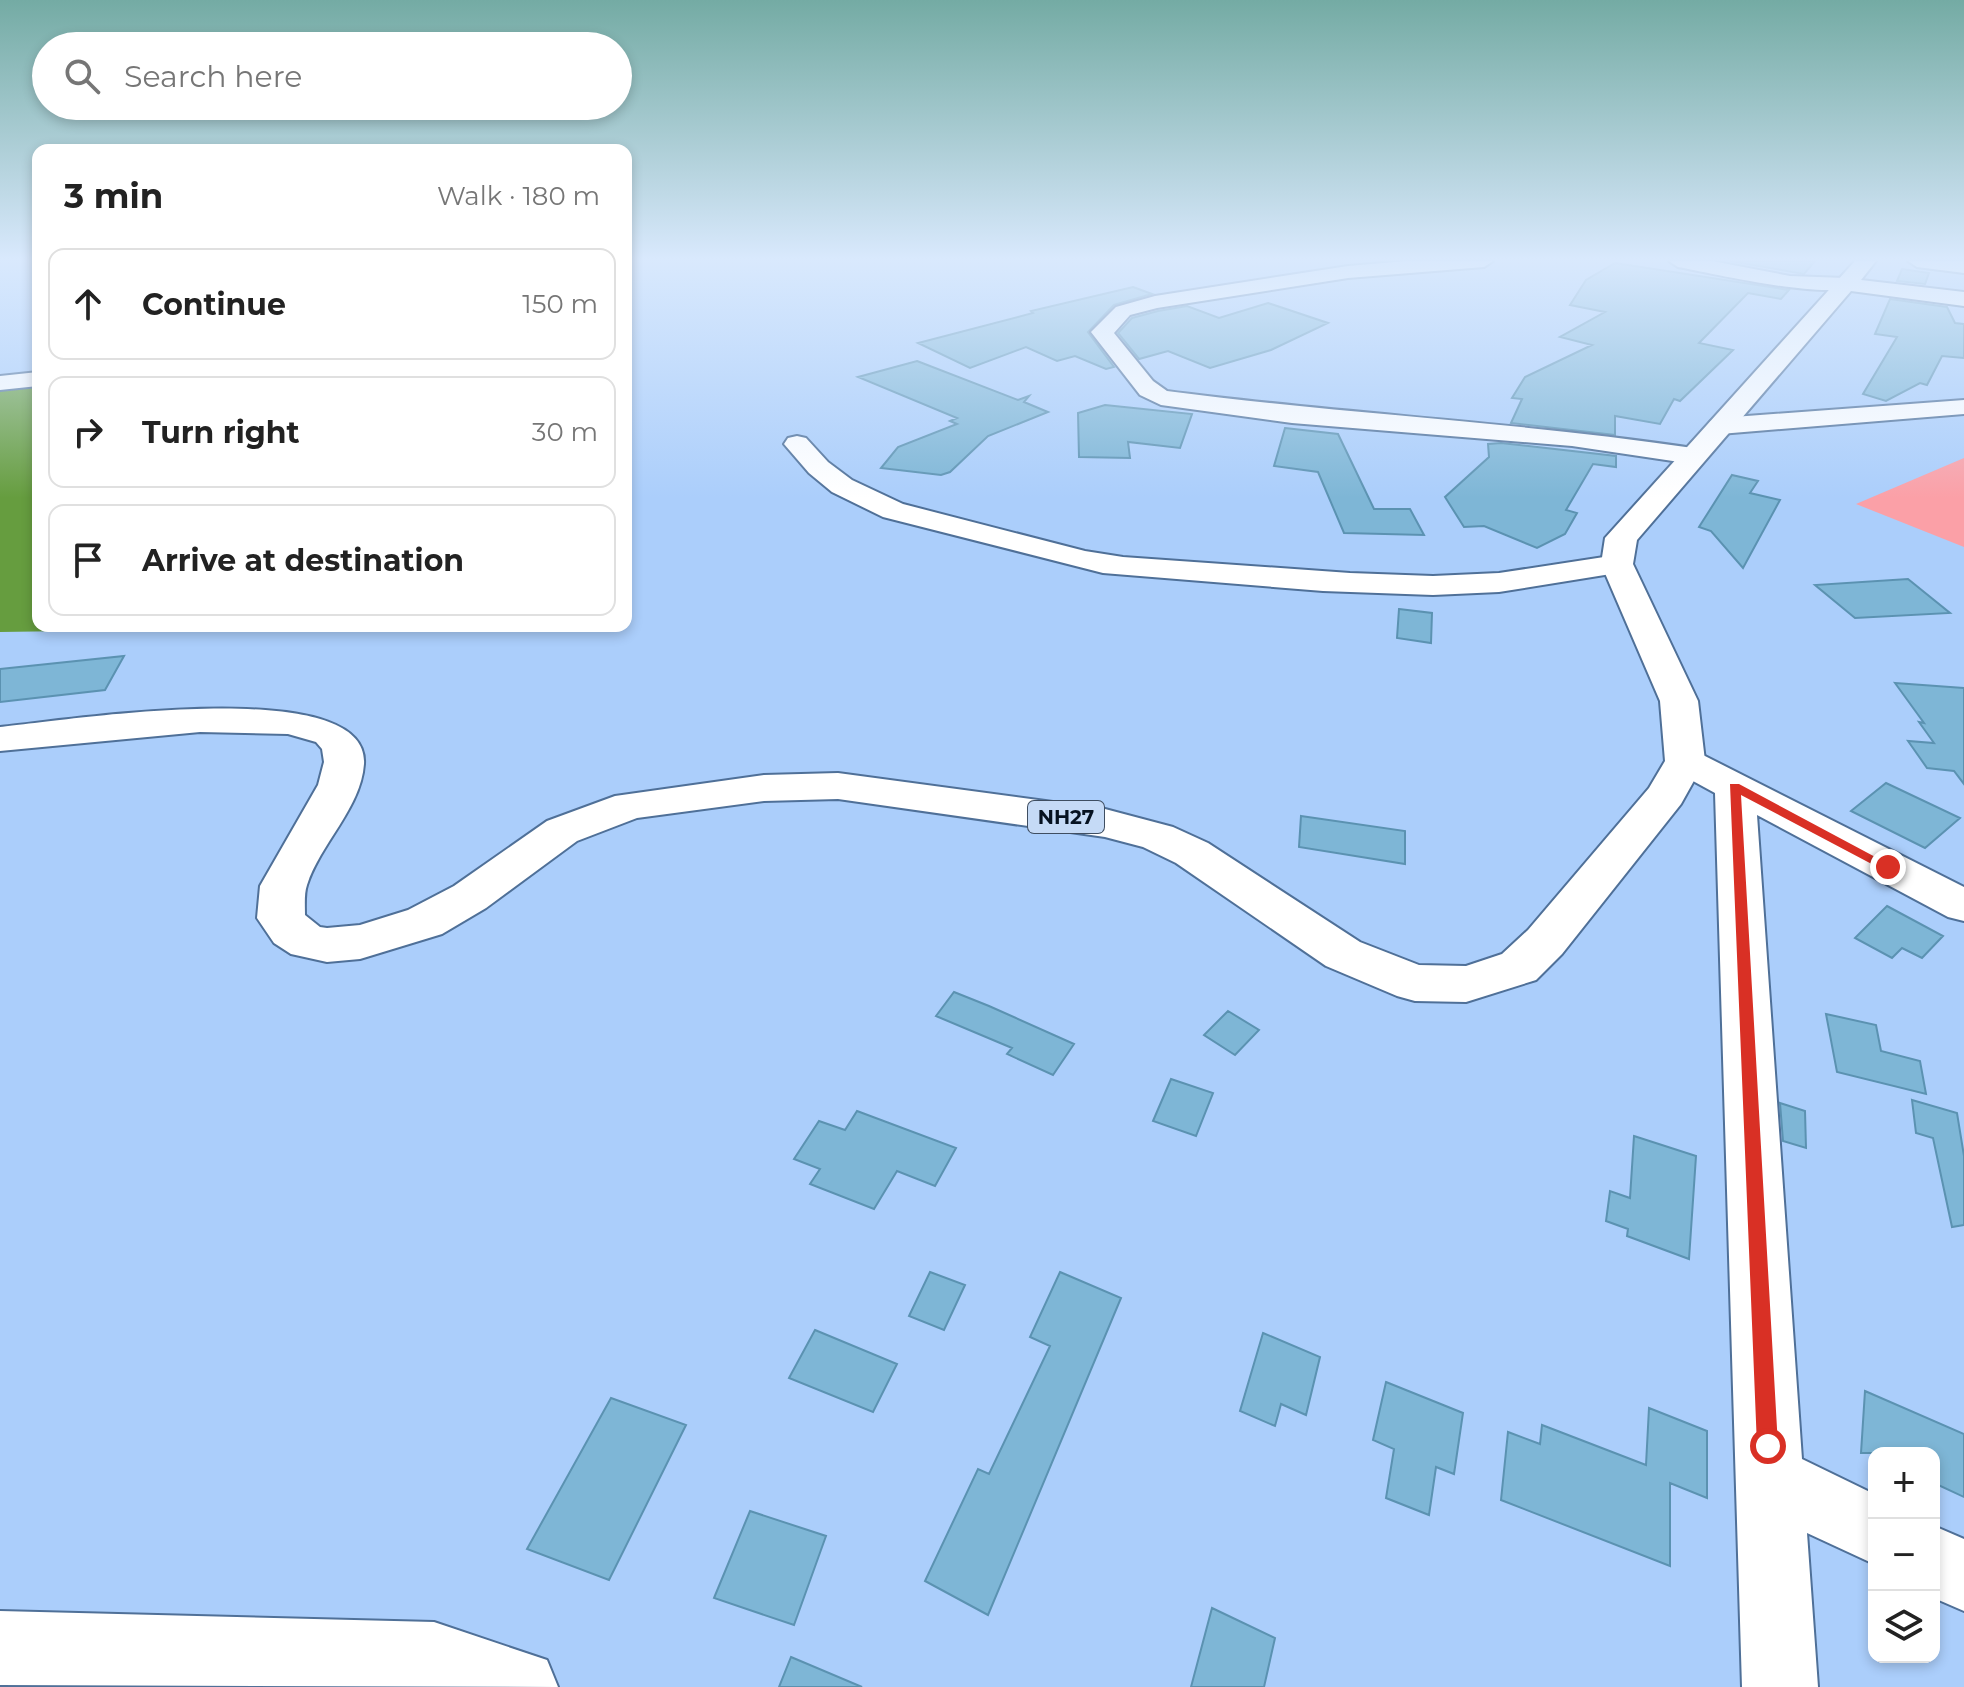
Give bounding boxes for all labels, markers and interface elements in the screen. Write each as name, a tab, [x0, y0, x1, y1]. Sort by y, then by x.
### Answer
search box	[32, 32, 632, 120]
icon: search	[60, 54, 104, 98]
text: Search here	[124, 58, 302, 95]
text: 3 min	[64, 175, 163, 217]
text: Walk · 180 m	[437, 180, 600, 212]
icon: ahead	[66, 282, 110, 326]
text: Continue	[142, 286, 286, 323]
text: 150 m	[522, 288, 598, 320]
icon: right	[66, 410, 110, 454]
text: Turn right	[142, 414, 299, 451]
text: 30 m	[532, 416, 598, 448]
icon: arrive	[66, 538, 110, 582]
text: Arrive at destination	[142, 542, 464, 579]
road number: NH27	[1028, 801, 1104, 833]
route end	[1870, 849, 1906, 885]
route start	[1750, 1428, 1786, 1464]
map controls	[1868, 1447, 1940, 1663]
button: +	[1868, 1447, 1940, 1519]
button: −	[1868, 1519, 1940, 1591]
button: layers	[1868, 1591, 1940, 1663]

